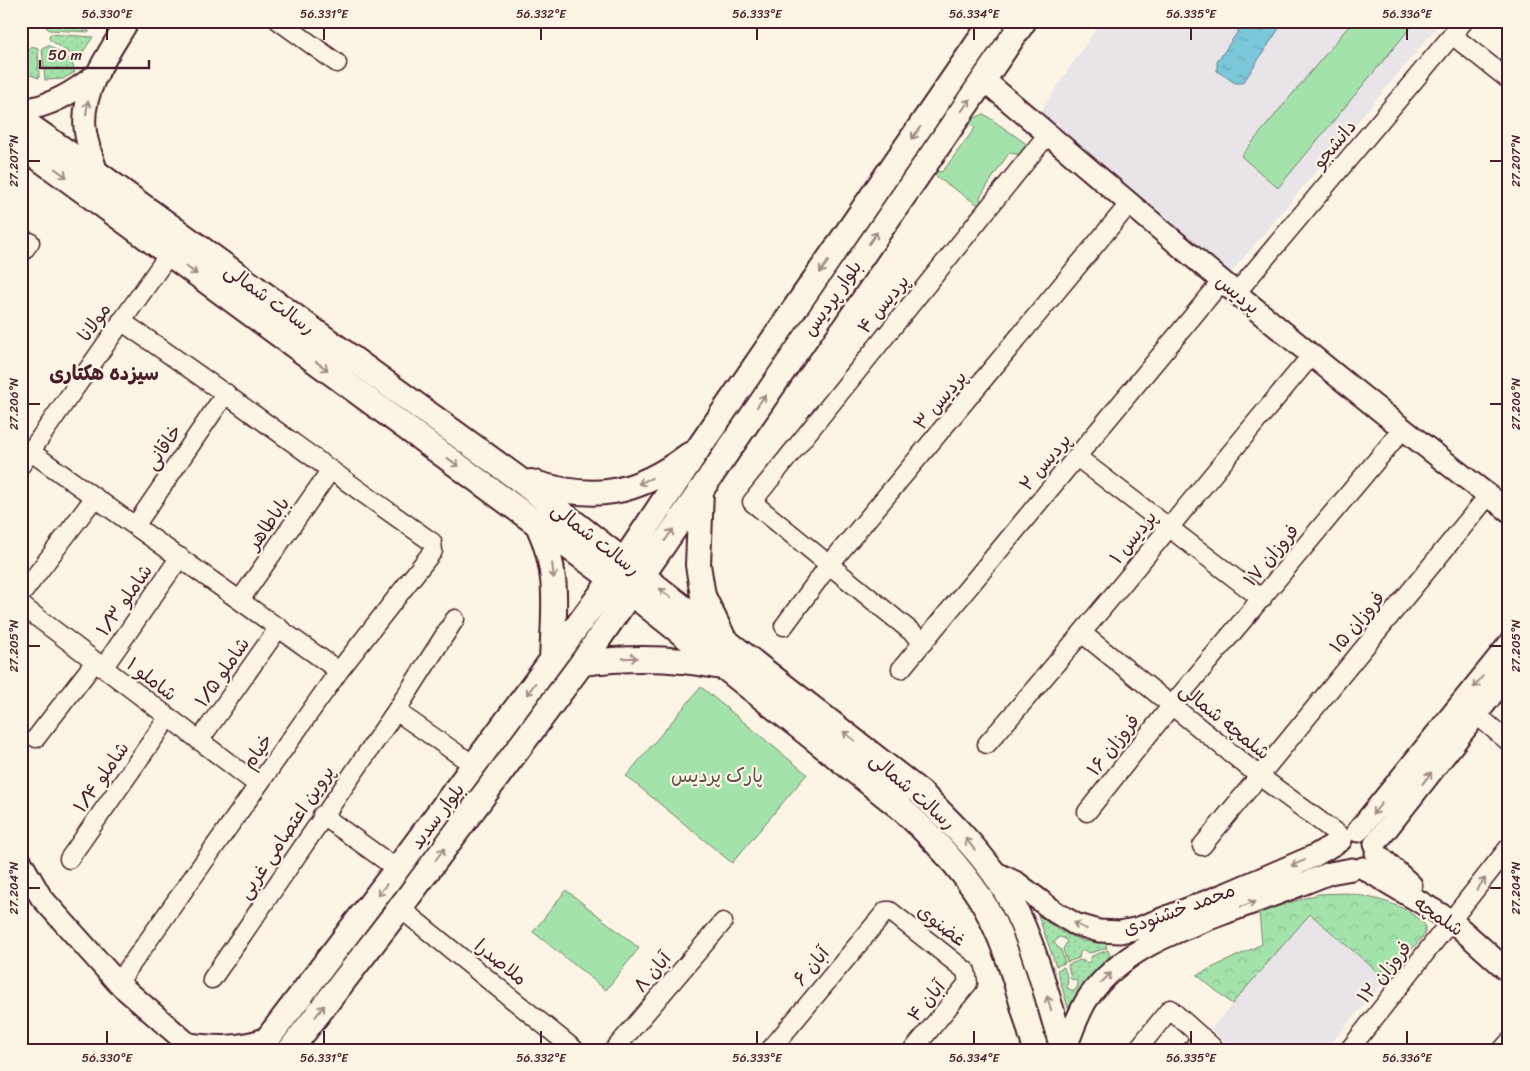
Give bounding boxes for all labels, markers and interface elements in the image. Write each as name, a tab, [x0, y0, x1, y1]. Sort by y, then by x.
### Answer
text: 56.330°E	[82, 3, 133, 25]
text: 56.331°E	[300, 3, 349, 25]
text: 56.332°E	[516, 3, 567, 25]
text: 56.333°E	[732, 3, 783, 25]
text: 56.334°E	[949, 3, 1000, 25]
text: 56.335°E	[1166, 3, 1217, 25]
text: 56.336°E	[1382, 3, 1433, 25]
scale bar	[40, 38, 149, 70]
text: 50 m	[48, 42, 83, 68]
one-way arrow	[961, 98, 971, 112]
one-way arrow	[82, 100, 92, 116]
street label: دانشجو	[1303, 112, 1365, 177]
one-way arrow	[911, 126, 921, 140]
text: 27.207°N	[3, 134, 25, 187]
text: 27.207°N	[1505, 134, 1527, 187]
one-way arrow	[54, 168, 68, 178]
one-way arrow	[868, 231, 878, 245]
street label: بلوار پردیس	[794, 253, 870, 343]
street label: رسالت شمالی	[217, 254, 323, 344]
one-way arrow	[819, 260, 829, 274]
one-way arrow	[184, 265, 198, 275]
street label: پردیس	[1208, 265, 1268, 323]
street label: پردیس ۴	[848, 267, 918, 341]
street label: مولانا	[68, 295, 120, 349]
district label: سیزده هکتاری	[49, 356, 159, 391]
one-way arrow	[315, 361, 329, 371]
street label: پردیس ۳	[905, 362, 975, 438]
text: 27.206°N	[3, 377, 25, 430]
text: 27.206°N	[1505, 377, 1527, 430]
one-way arrow	[756, 394, 766, 408]
street label: خاقانی	[135, 417, 191, 477]
street label: پردیس ۲	[1011, 425, 1079, 499]
one-way arrow	[446, 457, 459, 468]
one-way arrow	[638, 477, 653, 487]
street label: باباطاهر	[236, 489, 298, 558]
street label: رسالت شمالی	[544, 493, 648, 585]
street label: پردیس ۱	[1101, 503, 1165, 571]
street label: فروزان ۱۷	[1235, 516, 1307, 594]
one-way arrow	[664, 528, 674, 542]
street label: شاملو ۱/۳	[87, 557, 161, 643]
one-way arrow	[548, 563, 557, 579]
street label: فروزان ۱۵	[1321, 583, 1393, 661]
one-way arrow	[659, 588, 672, 599]
text: 27.205°N	[3, 619, 25, 672]
text: 27.205°N	[1505, 619, 1527, 672]
street label: شاملو ۱/۵	[186, 630, 258, 714]
street label: شاملو ۱	[119, 648, 185, 710]
one-way arrow	[622, 654, 638, 663]
street label: شلمچه شمالی	[1172, 674, 1278, 768]
one-way arrow	[1473, 675, 1484, 688]
one-way arrow	[526, 682, 536, 696]
street label: فروزان ۱۶	[1078, 706, 1148, 784]
street label: خیام	[233, 726, 281, 776]
one-way arrow	[842, 731, 855, 742]
street label: شاملو ۱/۴	[64, 734, 138, 820]
street label: رسالت شمالی	[862, 744, 964, 838]
street label: پروین اعتصامی غربی	[229, 758, 343, 906]
park label: پارک پردیس	[671, 759, 763, 792]
one-way arrow	[1422, 771, 1432, 785]
street label: بلوار سدید	[401, 775, 473, 857]
one-way arrow	[1371, 802, 1382, 815]
one-way arrow	[964, 837, 975, 850]
one-way arrow	[435, 847, 445, 861]
one-way arrow	[1291, 859, 1306, 869]
text: 27.204°N	[3, 861, 25, 914]
text: 27.204°N	[1505, 861, 1527, 914]
street label: محمد خشنودی	[1118, 873, 1240, 945]
one-way arrow	[1475, 878, 1486, 891]
one-way arrow	[376, 883, 387, 896]
street label: شلمچه	[1407, 887, 1471, 945]
street label: غضنوی	[910, 895, 974, 955]
one-way arrow	[1240, 899, 1256, 908]
one-way arrow	[1073, 920, 1088, 930]
street label: ملاصدرا	[467, 930, 535, 994]
street label: فروزان ۱۲	[1348, 933, 1420, 1011]
street label: آبان ۶	[784, 938, 839, 993]
street label: آبان ۸	[625, 943, 680, 1000]
street label: آبان ۴	[898, 971, 955, 1030]
one-way arrow	[1099, 972, 1112, 984]
one-way arrow	[1044, 995, 1054, 1011]
one-way arrow	[315, 1004, 325, 1018]
text: 56.330°E	[82, 1047, 133, 1069]
text: 56.331°E	[300, 1047, 349, 1069]
text: 56.332°E	[516, 1047, 567, 1069]
text: 56.333°E	[732, 1047, 783, 1069]
text: 56.334°E	[949, 1047, 1000, 1069]
text: 56.335°E	[1166, 1047, 1217, 1069]
text: 56.336°E	[1382, 1047, 1433, 1069]

